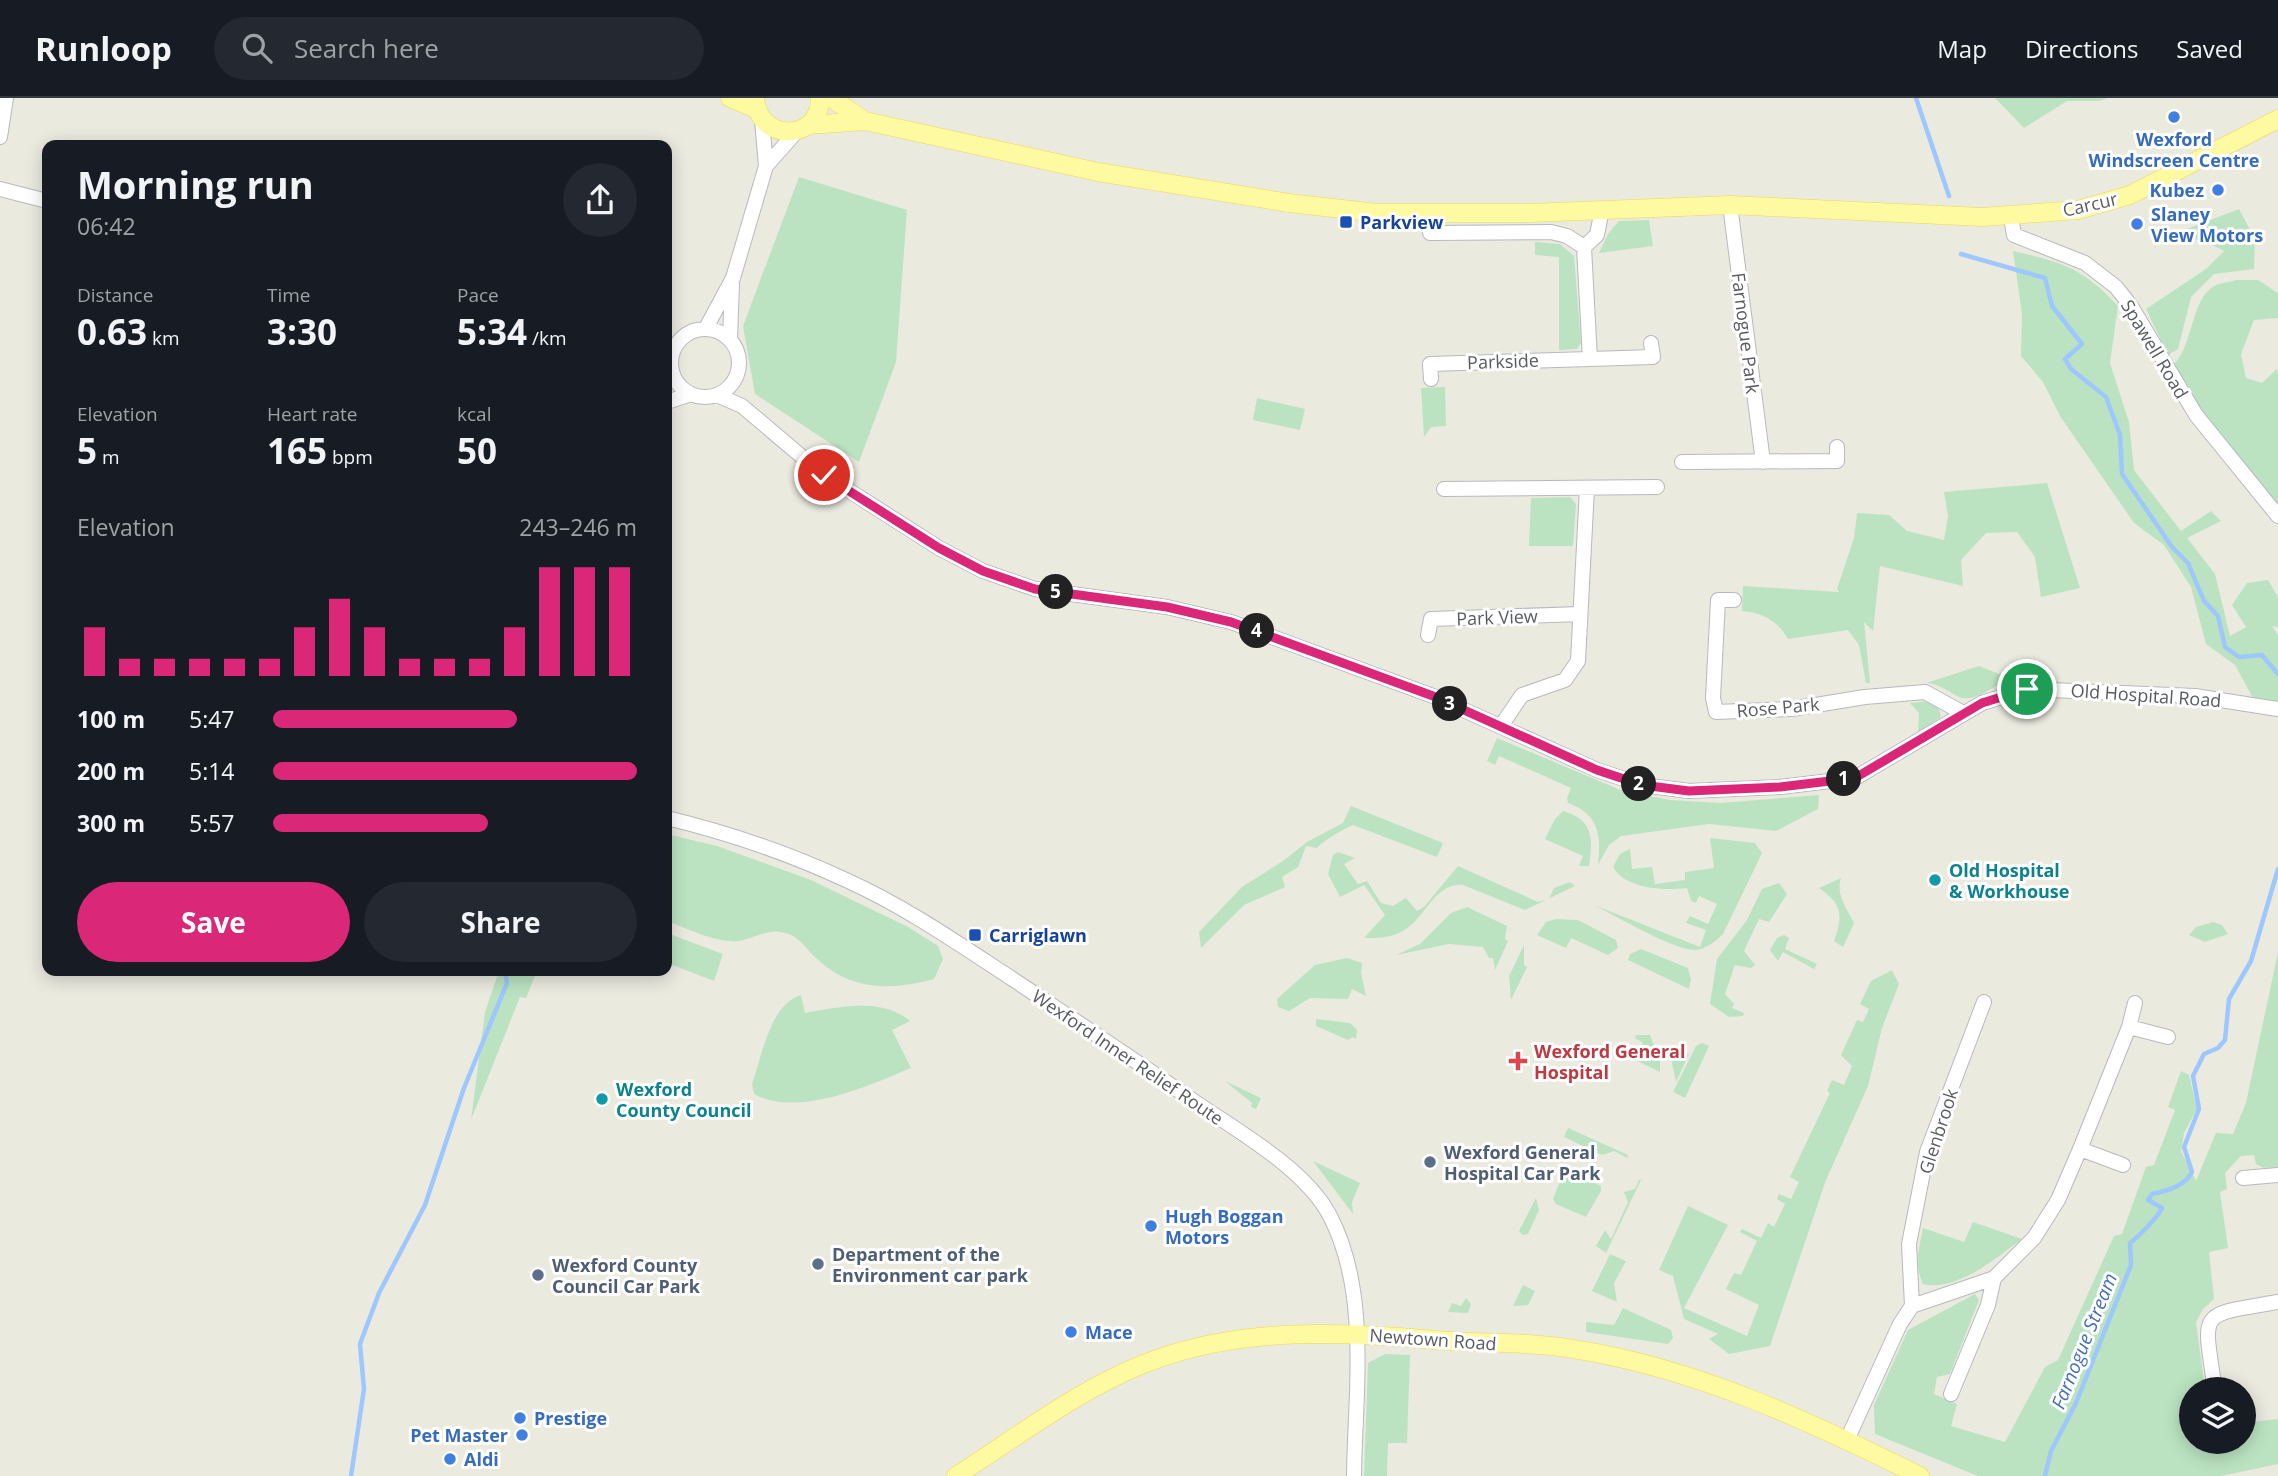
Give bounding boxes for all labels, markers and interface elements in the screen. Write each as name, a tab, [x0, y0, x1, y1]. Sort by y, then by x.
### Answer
search box	[214, 17, 704, 80]
text: Runloop	[35, 26, 172, 71]
icon: search	[238, 29, 276, 67]
text: Search here	[294, 30, 439, 66]
text: Map	[1937, 32, 1987, 65]
text: Directions	[2025, 32, 2138, 65]
text: Saved	[2176, 32, 2243, 65]
marker: Wexford Windscreen Centre	[2166, 109, 2182, 125]
place label: Wexford Windscreen Centre	[2089, 127, 2259, 172]
text: Morning run	[77, 158, 314, 210]
button: share	[563, 163, 637, 237]
place label: Kubez	[2149, 178, 2204, 202]
marker: Kubez	[2210, 182, 2226, 198]
street label: Carcur	[2060, 186, 2120, 222]
place label: Slaney View Motors	[2151, 202, 2263, 247]
text: 06:42	[77, 210, 136, 242]
place label: Parkview	[1360, 210, 1444, 234]
marker: Parkview	[1338, 214, 1354, 230]
marker: Slaney View Motors	[2129, 216, 2145, 232]
street label: Farnogue Park	[1727, 271, 1765, 395]
text: Distance	[77, 282, 153, 308]
text: Time	[267, 282, 311, 308]
text: Pace	[457, 282, 499, 308]
street label: Spawell Road	[2116, 295, 2194, 403]
text: 0.63	[77, 308, 147, 355]
text: 3:30	[267, 308, 337, 355]
text: 5:34	[457, 308, 527, 355]
text: km	[147, 325, 180, 351]
text: /km	[527, 325, 567, 351]
street label: Parkside	[1467, 348, 1539, 374]
text: Elevation	[77, 401, 158, 427]
text: Heart rate	[267, 401, 357, 427]
text: kcal	[457, 401, 491, 427]
text: 5	[77, 427, 97, 474]
text: 165	[267, 427, 327, 474]
text: 50	[457, 427, 497, 474]
text: m	[97, 444, 120, 470]
text: bpm	[327, 444, 373, 470]
pin	[794, 445, 854, 505]
icon: check	[805, 456, 843, 494]
text: Elevation	[77, 511, 175, 543]
text: 243–246 m	[519, 511, 637, 543]
pin: 5	[1038, 574, 1074, 610]
text: 5	[1050, 578, 1061, 604]
street label: Park View	[1456, 604, 1538, 630]
pin: 4	[1240, 614, 1274, 648]
text: 4	[1251, 617, 1262, 643]
pin	[1997, 659, 2057, 719]
icon: arrive	[2008, 670, 2046, 708]
street label: Old Hospital Road	[2070, 678, 2222, 712]
pin: 3	[1432, 686, 1468, 722]
text: 3	[1444, 690, 1455, 716]
street label: Rose Park	[1736, 691, 1821, 723]
text: 100 m	[77, 703, 145, 735]
text: 5:47	[189, 703, 235, 735]
text: 200 m	[77, 755, 145, 787]
text: 5:14	[189, 755, 235, 787]
pin: 1	[1826, 762, 1862, 796]
text: 1	[1838, 765, 1849, 791]
pin: 2	[1622, 766, 1656, 802]
text: 2	[1633, 770, 1644, 796]
text: 300 m	[77, 807, 145, 839]
text: 5:57	[189, 807, 235, 839]
place label: Old Hospital & Workhouse	[1949, 858, 2069, 903]
marker: Old Hospital & Workhouse	[1927, 872, 1943, 888]
button: Save	[77, 882, 350, 962]
button: Share	[364, 882, 637, 962]
place label: Carriglawn	[989, 923, 1087, 947]
marker: Carriglawn	[967, 927, 983, 943]
street label: Wexford Inner Relief Route	[1028, 984, 1228, 1130]
place label: Wexford General Hospital	[1534, 1039, 1685, 1084]
marker: Wexford General Hospital	[1508, 1051, 1528, 1071]
place label: Wexford County Council	[616, 1077, 752, 1122]
street label: Glenbrook	[1913, 1085, 1963, 1177]
marker: Wexford County Council	[594, 1091, 610, 1107]
place label: Wexford General Hospital Car Park	[1444, 1140, 1601, 1185]
marker: Wexford General Hospital Car Park	[1422, 1154, 1438, 1170]
place label: Hugh Boggan Motors	[1165, 1204, 1284, 1249]
marker: Hugh Boggan Motors	[1143, 1218, 1159, 1234]
place label: Department of the Environment car park	[832, 1242, 1029, 1287]
place label: Wexford County Council Car Park	[552, 1253, 701, 1298]
marker: Department of the Environment car park	[810, 1256, 826, 1272]
marker: Wexford County Council Car Park	[530, 1267, 546, 1283]
water label: Farnogue Stream	[2045, 1269, 2123, 1413]
place label: Mace	[1085, 1320, 1133, 1344]
street label: Newtown Road	[1369, 1323, 1497, 1355]
marker: Mace	[1063, 1324, 1079, 1340]
map controls	[2179, 1377, 2256, 1454]
button: layers	[2179, 1377, 2256, 1454]
place label: Prestige	[534, 1406, 607, 1430]
marker: Prestige	[512, 1410, 528, 1426]
place label: Pet Master	[410, 1423, 508, 1447]
marker: Pet Master	[514, 1427, 530, 1443]
place label: Aldi	[464, 1447, 499, 1471]
marker: Aldi	[442, 1451, 458, 1467]

